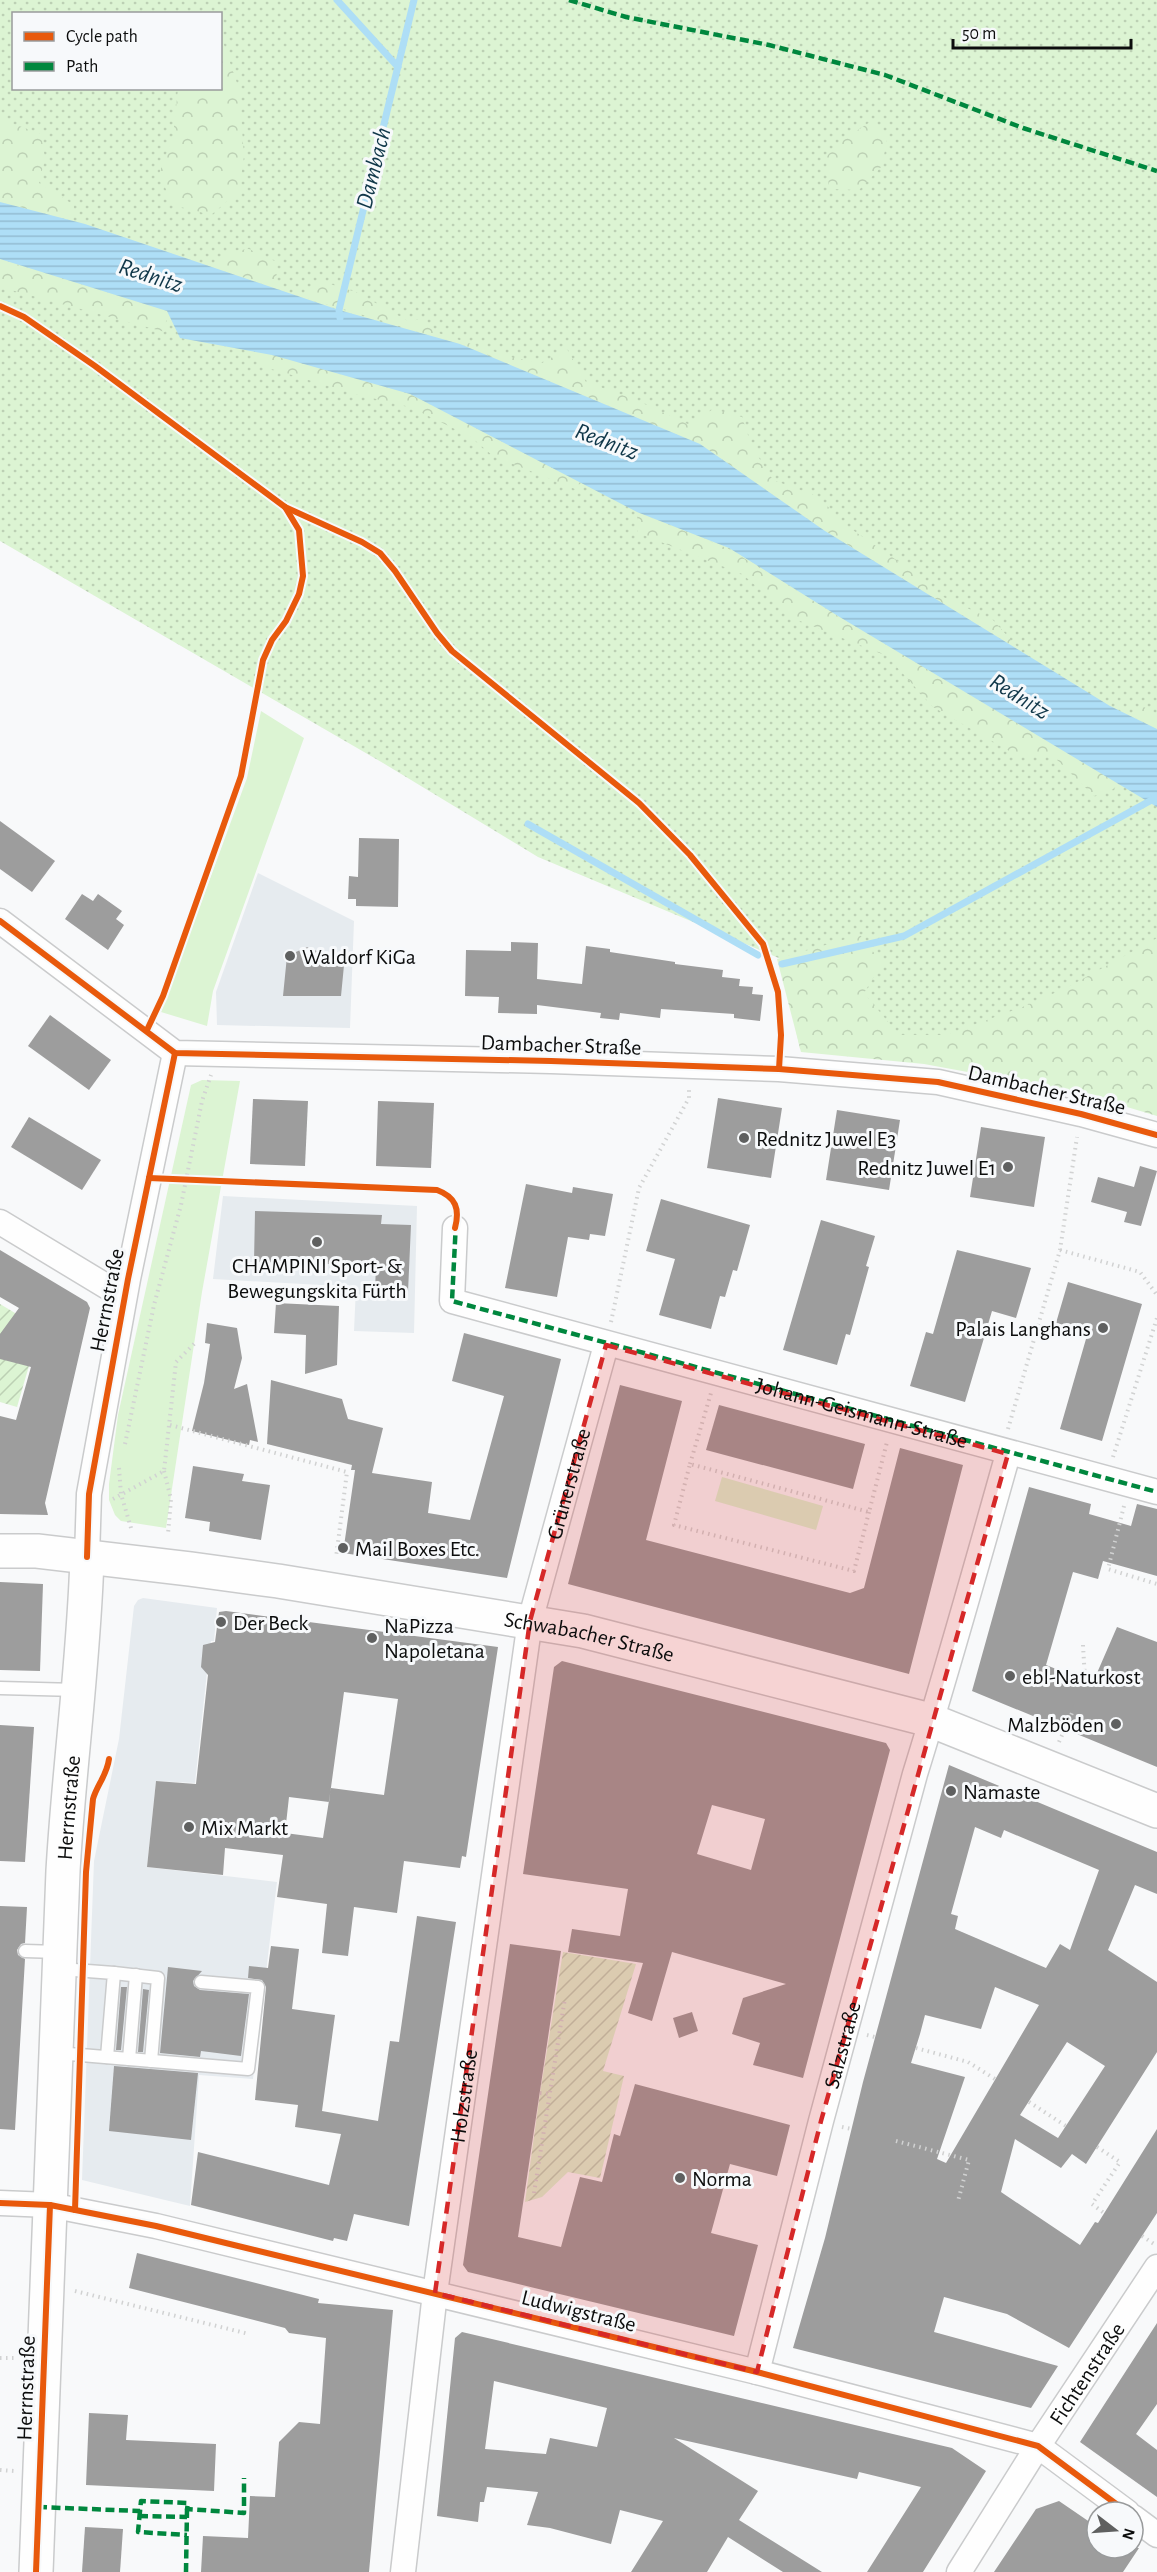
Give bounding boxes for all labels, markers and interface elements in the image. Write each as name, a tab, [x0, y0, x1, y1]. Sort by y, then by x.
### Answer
legend	[12, 12, 222, 90]
scale bar	[953, 12, 1132, 50]
text: 50 m	[962, 25, 996, 43]
text: Cycle path	[66, 28, 138, 46]
text: Path	[66, 58, 98, 76]
water label: Dambach	[352, 125, 396, 211]
water label: Rednitz	[116, 254, 186, 298]
water label: Rednitz	[572, 419, 642, 465]
water label: Rednitz	[985, 669, 1054, 725]
place label: Waldorf KiGa	[302, 946, 416, 968]
marker: Waldorf KiGa	[283, 949, 297, 963]
street label: Dambacher Straße	[480, 1031, 642, 1059]
street label: Dambacher Straße	[966, 1061, 1128, 1119]
place label: Rednitz Juwel E3	[756, 1128, 896, 1150]
marker: Rednitz Juwel E3	[737, 1131, 751, 1145]
place label: Rednitz Juwel E1	[857, 1157, 996, 1179]
marker: Rednitz Juwel E1	[1001, 1160, 1015, 1174]
marker: CHAMPINI Sport- & Bewegungskita Fürth	[310, 1235, 324, 1249]
street label: Herrnstraße	[86, 1247, 128, 1354]
place label: CHAMPINI Sport- & Bewegungskita Fürth	[227, 1255, 407, 1302]
place label: Palais Langhans	[955, 1318, 1091, 1340]
marker: Palais Langhans	[1096, 1321, 1110, 1335]
street label: Johann-Geismann-Straße	[754, 1374, 970, 1452]
street label: Grünerstraße	[543, 1426, 595, 1542]
place label: Mail Boxes Etc.	[355, 1538, 480, 1560]
marker: Mail Boxes Etc.	[336, 1541, 350, 1555]
street label: Schwabacher Straße	[503, 1608, 676, 1666]
place label: Der Beck	[233, 1612, 308, 1634]
marker: Der Beck	[214, 1615, 228, 1629]
place label: NaPizza Napoletana	[384, 1615, 485, 1662]
marker: NaPizza Napoletana	[365, 1631, 379, 1645]
place label: ebl-Naturkost	[1022, 1666, 1141, 1688]
marker: ebl-Naturkost	[1003, 1669, 1017, 1683]
place label: Malzböden	[1007, 1714, 1104, 1736]
marker: Malzböden	[1109, 1717, 1123, 1731]
street label: Herrnstraße	[54, 1754, 84, 1861]
place label: Namaste	[963, 1781, 1040, 1803]
marker: Namaste	[944, 1784, 958, 1798]
place label: Mix Markt	[201, 1817, 288, 1839]
marker: Mix Markt	[182, 1820, 196, 1834]
street label: Salzstraße	[820, 1999, 865, 2091]
street label: Holzstraße	[446, 2048, 481, 2144]
place label: Norma	[692, 2168, 752, 2190]
marker: Norma	[673, 2171, 687, 2185]
street label: Ludwigstraße	[519, 2286, 638, 2336]
street label: Fichtenstraße	[1045, 2319, 1129, 2429]
street label: Herrnstraße	[13, 2335, 39, 2441]
north arrow	[1085, 2500, 1145, 2560]
text: N	[1119, 2526, 1138, 2542]

